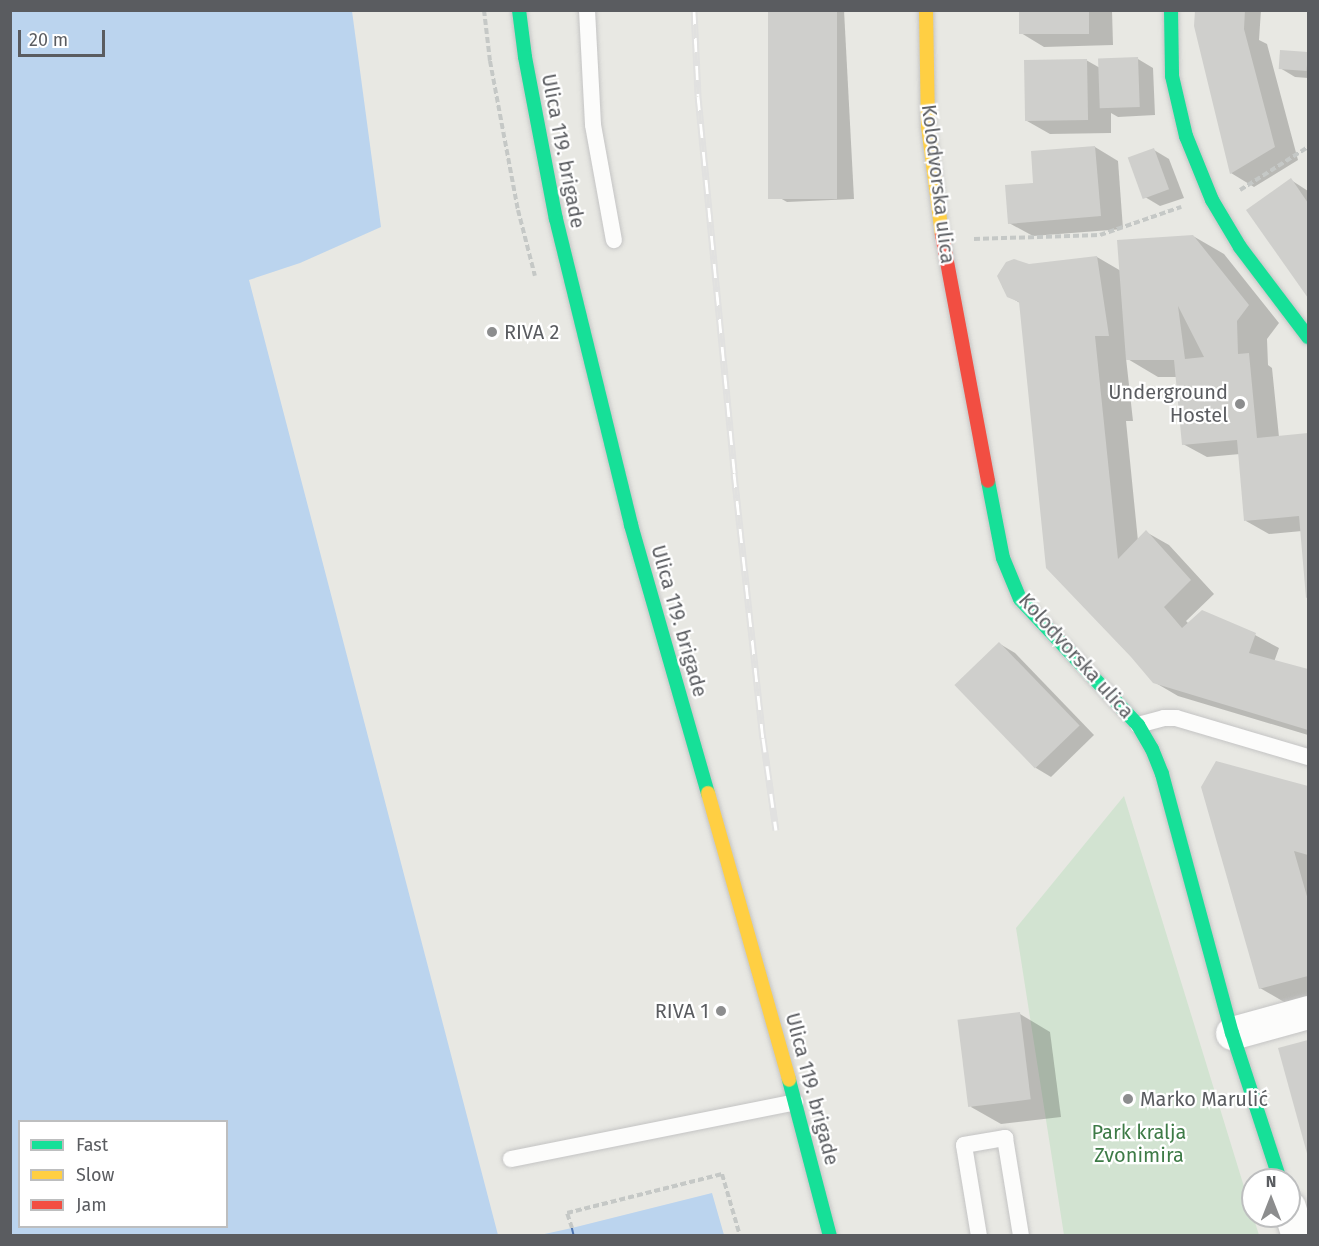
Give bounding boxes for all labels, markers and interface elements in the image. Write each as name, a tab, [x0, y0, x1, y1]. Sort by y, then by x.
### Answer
scale bar	[21, 18, 108, 56]
text: 20 m	[29, 29, 68, 51]
street label: Ulica 119. brigade	[536, 72, 590, 230]
street label: Kolodvorska ulica	[916, 103, 960, 265]
place label: RIVA 2	[504, 320, 559, 344]
marker: RIVA 2	[485, 325, 499, 339]
place label: Underground Hostel	[1108, 380, 1228, 427]
marker: Underground Hostel	[1233, 397, 1247, 411]
street label: Ulica 119. brigade	[646, 542, 712, 700]
street label: Kolodvorska ulica	[1013, 588, 1139, 724]
place label: RIVA 1	[655, 999, 709, 1023]
marker: RIVA 1	[714, 1004, 728, 1018]
street label: Ulica 119. brigade	[780, 1010, 844, 1168]
place label: Marko Marulić	[1140, 1087, 1268, 1111]
marker: Marko Marulić	[1121, 1092, 1135, 1106]
legend	[18, 1120, 228, 1228]
park label: Park kralja Zvonimira	[1092, 1121, 1186, 1168]
text: Fast	[76, 1134, 108, 1156]
text: Slow	[76, 1164, 114, 1186]
north arrow	[1241, 1168, 1301, 1228]
text: N	[1266, 1172, 1276, 1191]
text: Jam	[76, 1194, 107, 1216]

